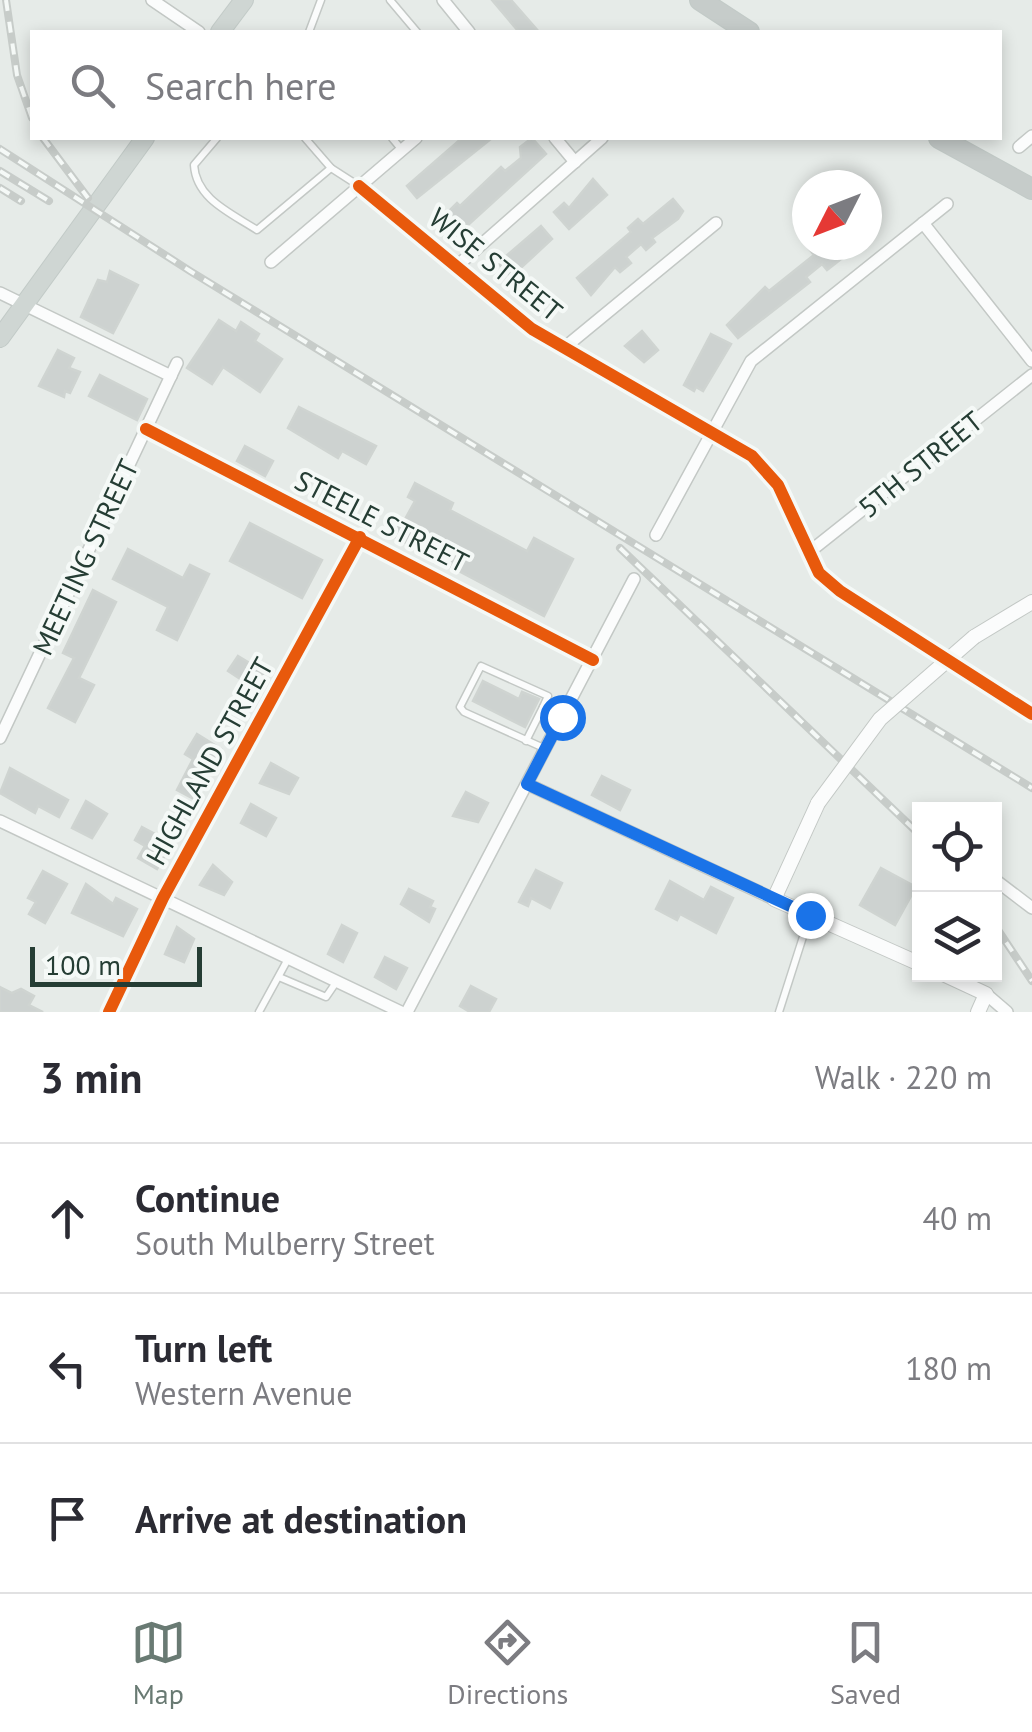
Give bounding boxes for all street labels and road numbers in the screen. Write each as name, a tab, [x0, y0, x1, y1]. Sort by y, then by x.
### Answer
street label: WISE STREET	[422, 199, 571, 329]
street label: 5TH STREET	[850, 402, 990, 525]
street label: MEETING STREET	[23, 453, 147, 661]
street label: STEELE STREET	[289, 461, 475, 581]
street label: HIGHLAND STREET	[137, 651, 281, 871]

